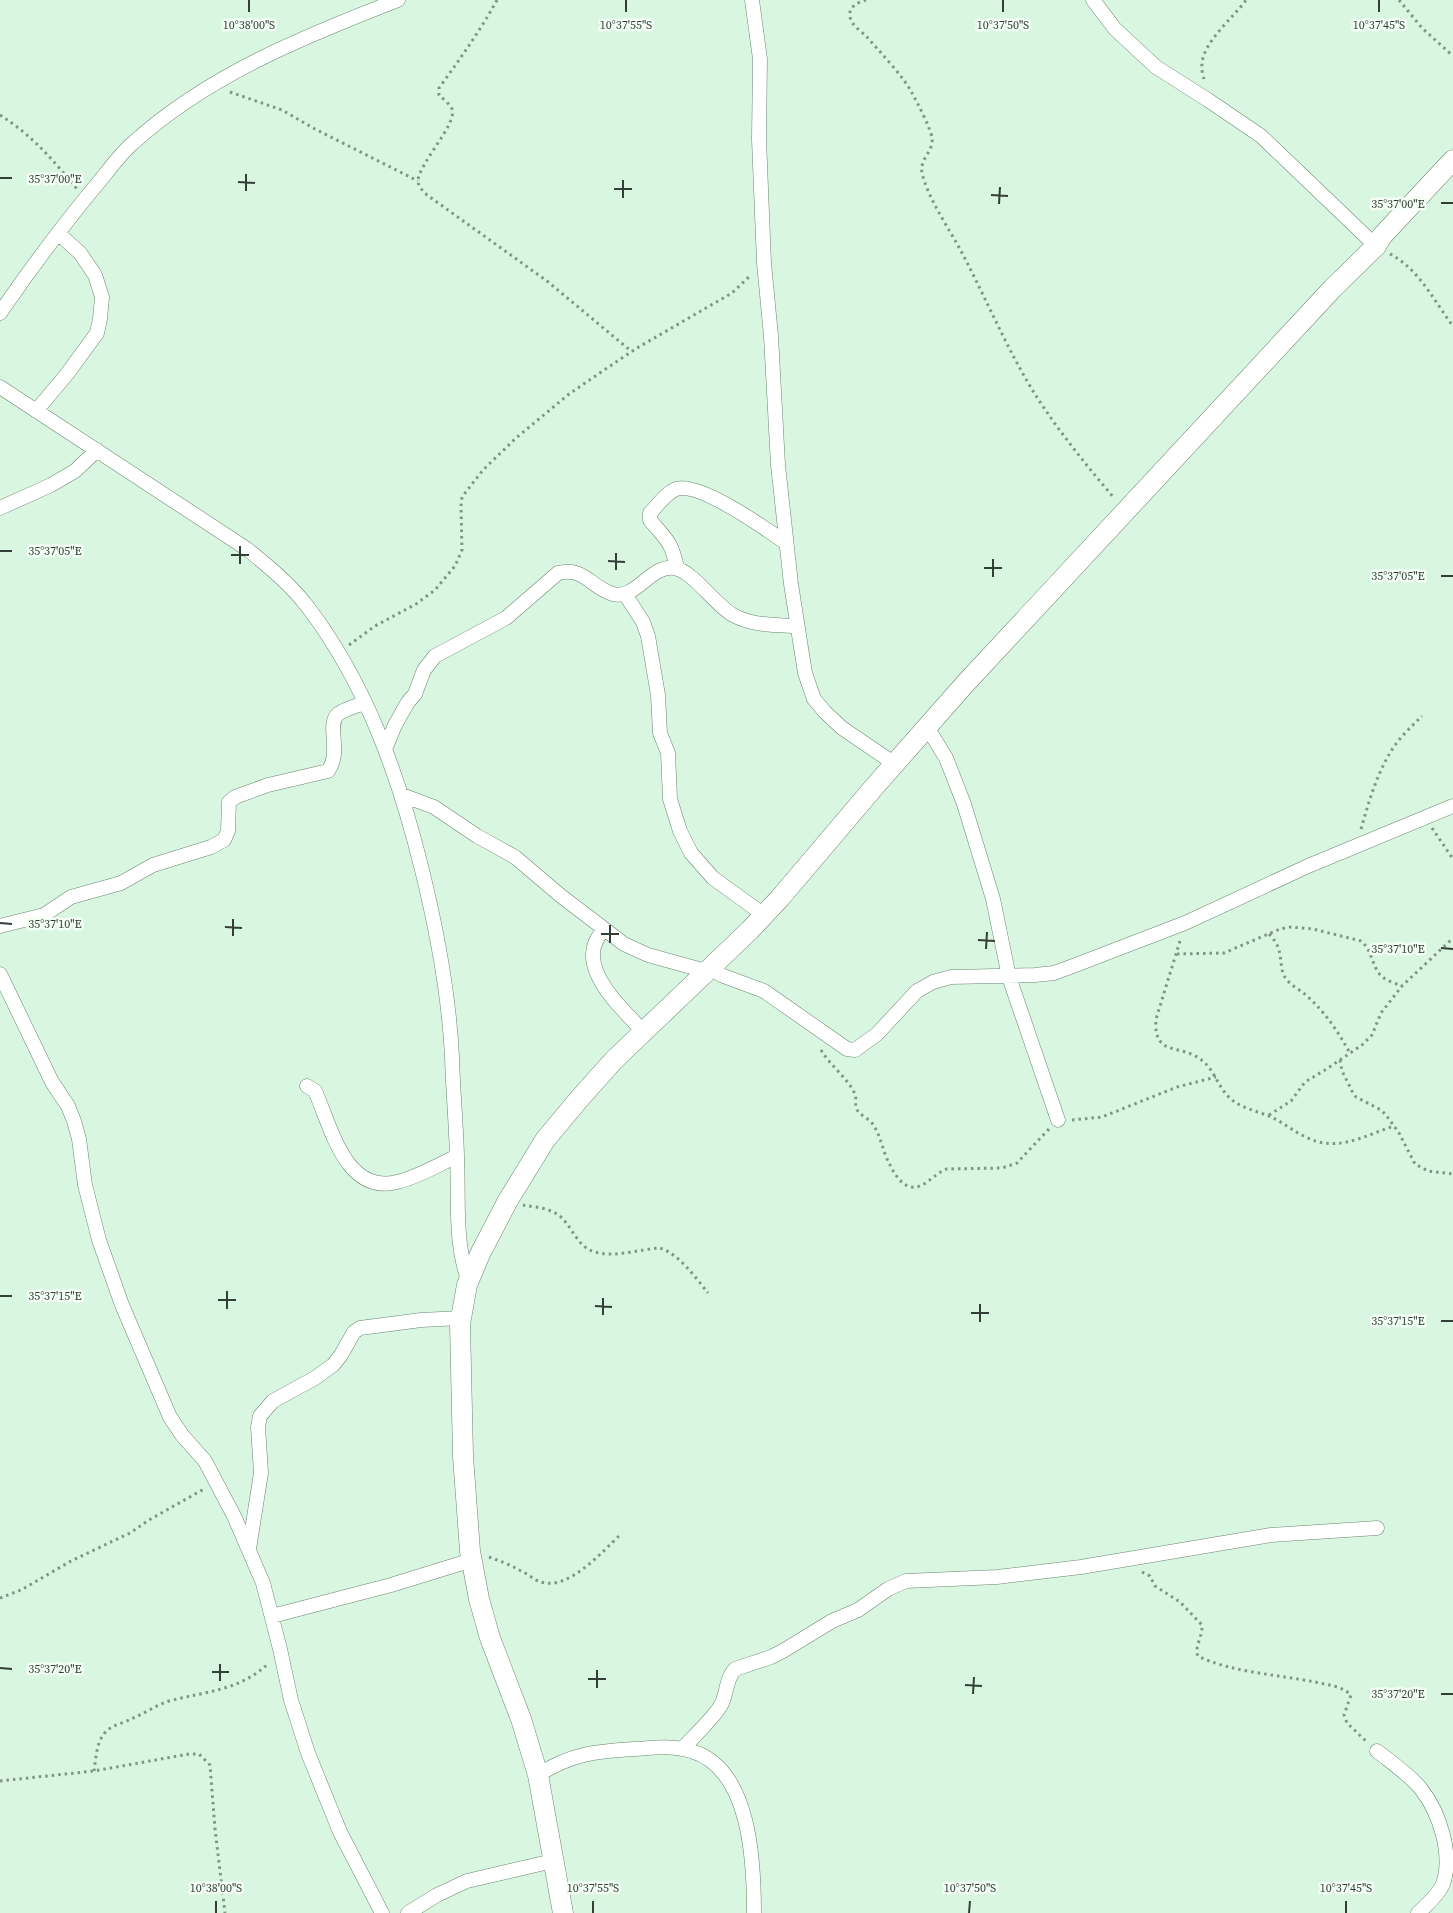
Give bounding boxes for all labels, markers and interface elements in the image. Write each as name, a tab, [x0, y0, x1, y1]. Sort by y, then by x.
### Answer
text: 10°38'00"S	[223, 17, 275, 33]
text: 10°37'55"S	[600, 17, 652, 33]
text: 10°37'50"S	[977, 17, 1029, 33]
text: 10°37'45"S	[1353, 17, 1405, 33]
text: 35°37'00"E	[28, 171, 82, 187]
text: 35°37'00"E	[1371, 196, 1425, 212]
text: 35°37'05"E	[28, 543, 82, 559]
text: 35°37'05"E	[1371, 568, 1425, 584]
text: 35°37'10"E	[28, 916, 82, 932]
text: 35°37'10"E	[1371, 941, 1425, 957]
text: 35°37'15"E	[28, 1288, 82, 1304]
text: 35°37'15"E	[1371, 1313, 1425, 1329]
text: 35°37'20"E	[28, 1661, 82, 1677]
text: 35°37'20"E	[1371, 1686, 1425, 1702]
text: 10°38'00"S	[190, 1880, 242, 1896]
text: 10°37'55"S	[567, 1880, 619, 1896]
text: 10°37'50"S	[944, 1880, 996, 1896]
text: 10°37'45"S	[1320, 1880, 1372, 1896]

